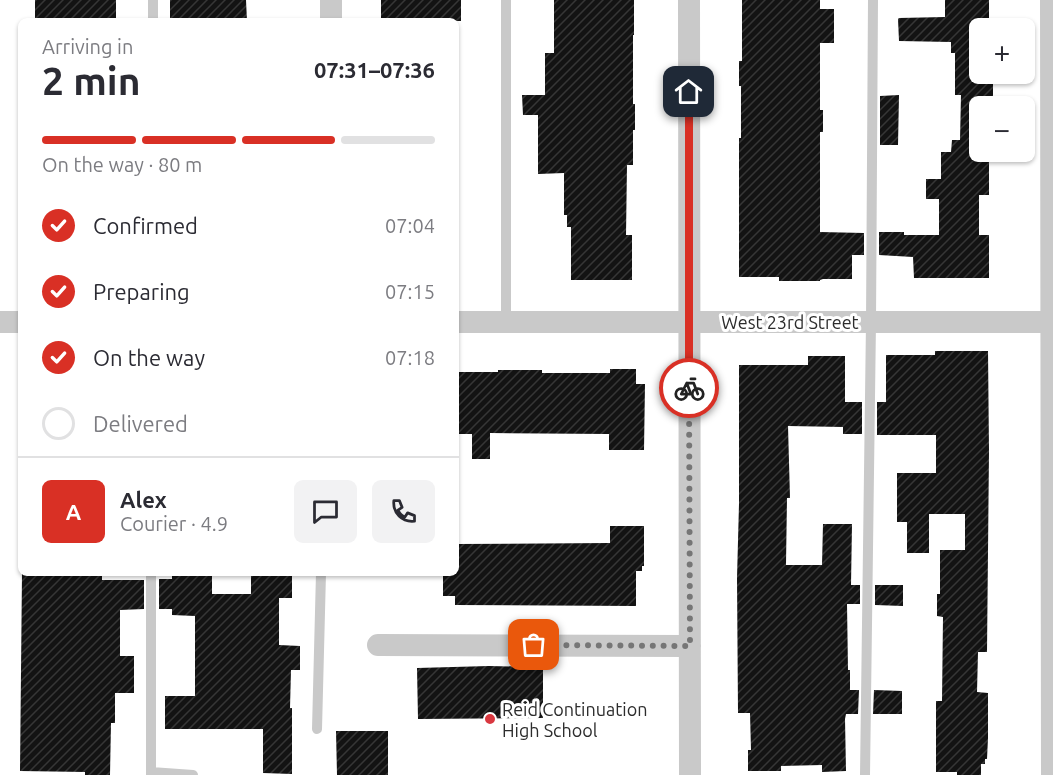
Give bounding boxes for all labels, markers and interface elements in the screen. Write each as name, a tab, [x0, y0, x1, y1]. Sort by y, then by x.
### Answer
map controls	[969, 18, 1035, 162]
button: +	[969, 18, 1035, 84]
text: Arriving in	[42, 35, 133, 58]
text: 07:31–07:36	[314, 57, 435, 82]
text: 2 min	[42, 59, 141, 102]
pin	[663, 66, 714, 117]
icon: home	[672, 75, 705, 108]
button: −	[969, 96, 1035, 162]
text: On the way · 80 m	[42, 153, 202, 176]
icon: check	[42, 209, 75, 242]
text: Confirmed	[93, 213, 198, 238]
text: 07:04	[385, 214, 435, 237]
icon: check	[42, 275, 75, 308]
text: Preparing	[93, 279, 190, 304]
text: 07:15	[385, 280, 435, 303]
street label: West 23rd Street	[721, 312, 859, 332]
icon: check	[42, 341, 75, 374]
text: On the way	[93, 345, 205, 370]
text: 07:18	[385, 346, 435, 369]
courier	[659, 358, 719, 418]
icon: bike	[673, 372, 706, 405]
text: Delivered	[93, 411, 188, 436]
button: chat	[294, 480, 357, 543]
button: phone	[372, 480, 435, 543]
text: Alex	[120, 487, 167, 512]
text: A	[66, 499, 81, 524]
text: Courier · 4.9	[120, 512, 228, 535]
pin	[508, 619, 559, 670]
icon: bag	[517, 628, 550, 661]
place label: Reid Continuation High School	[502, 699, 647, 740]
marker: Reid Continuation High School	[483, 712, 497, 726]

